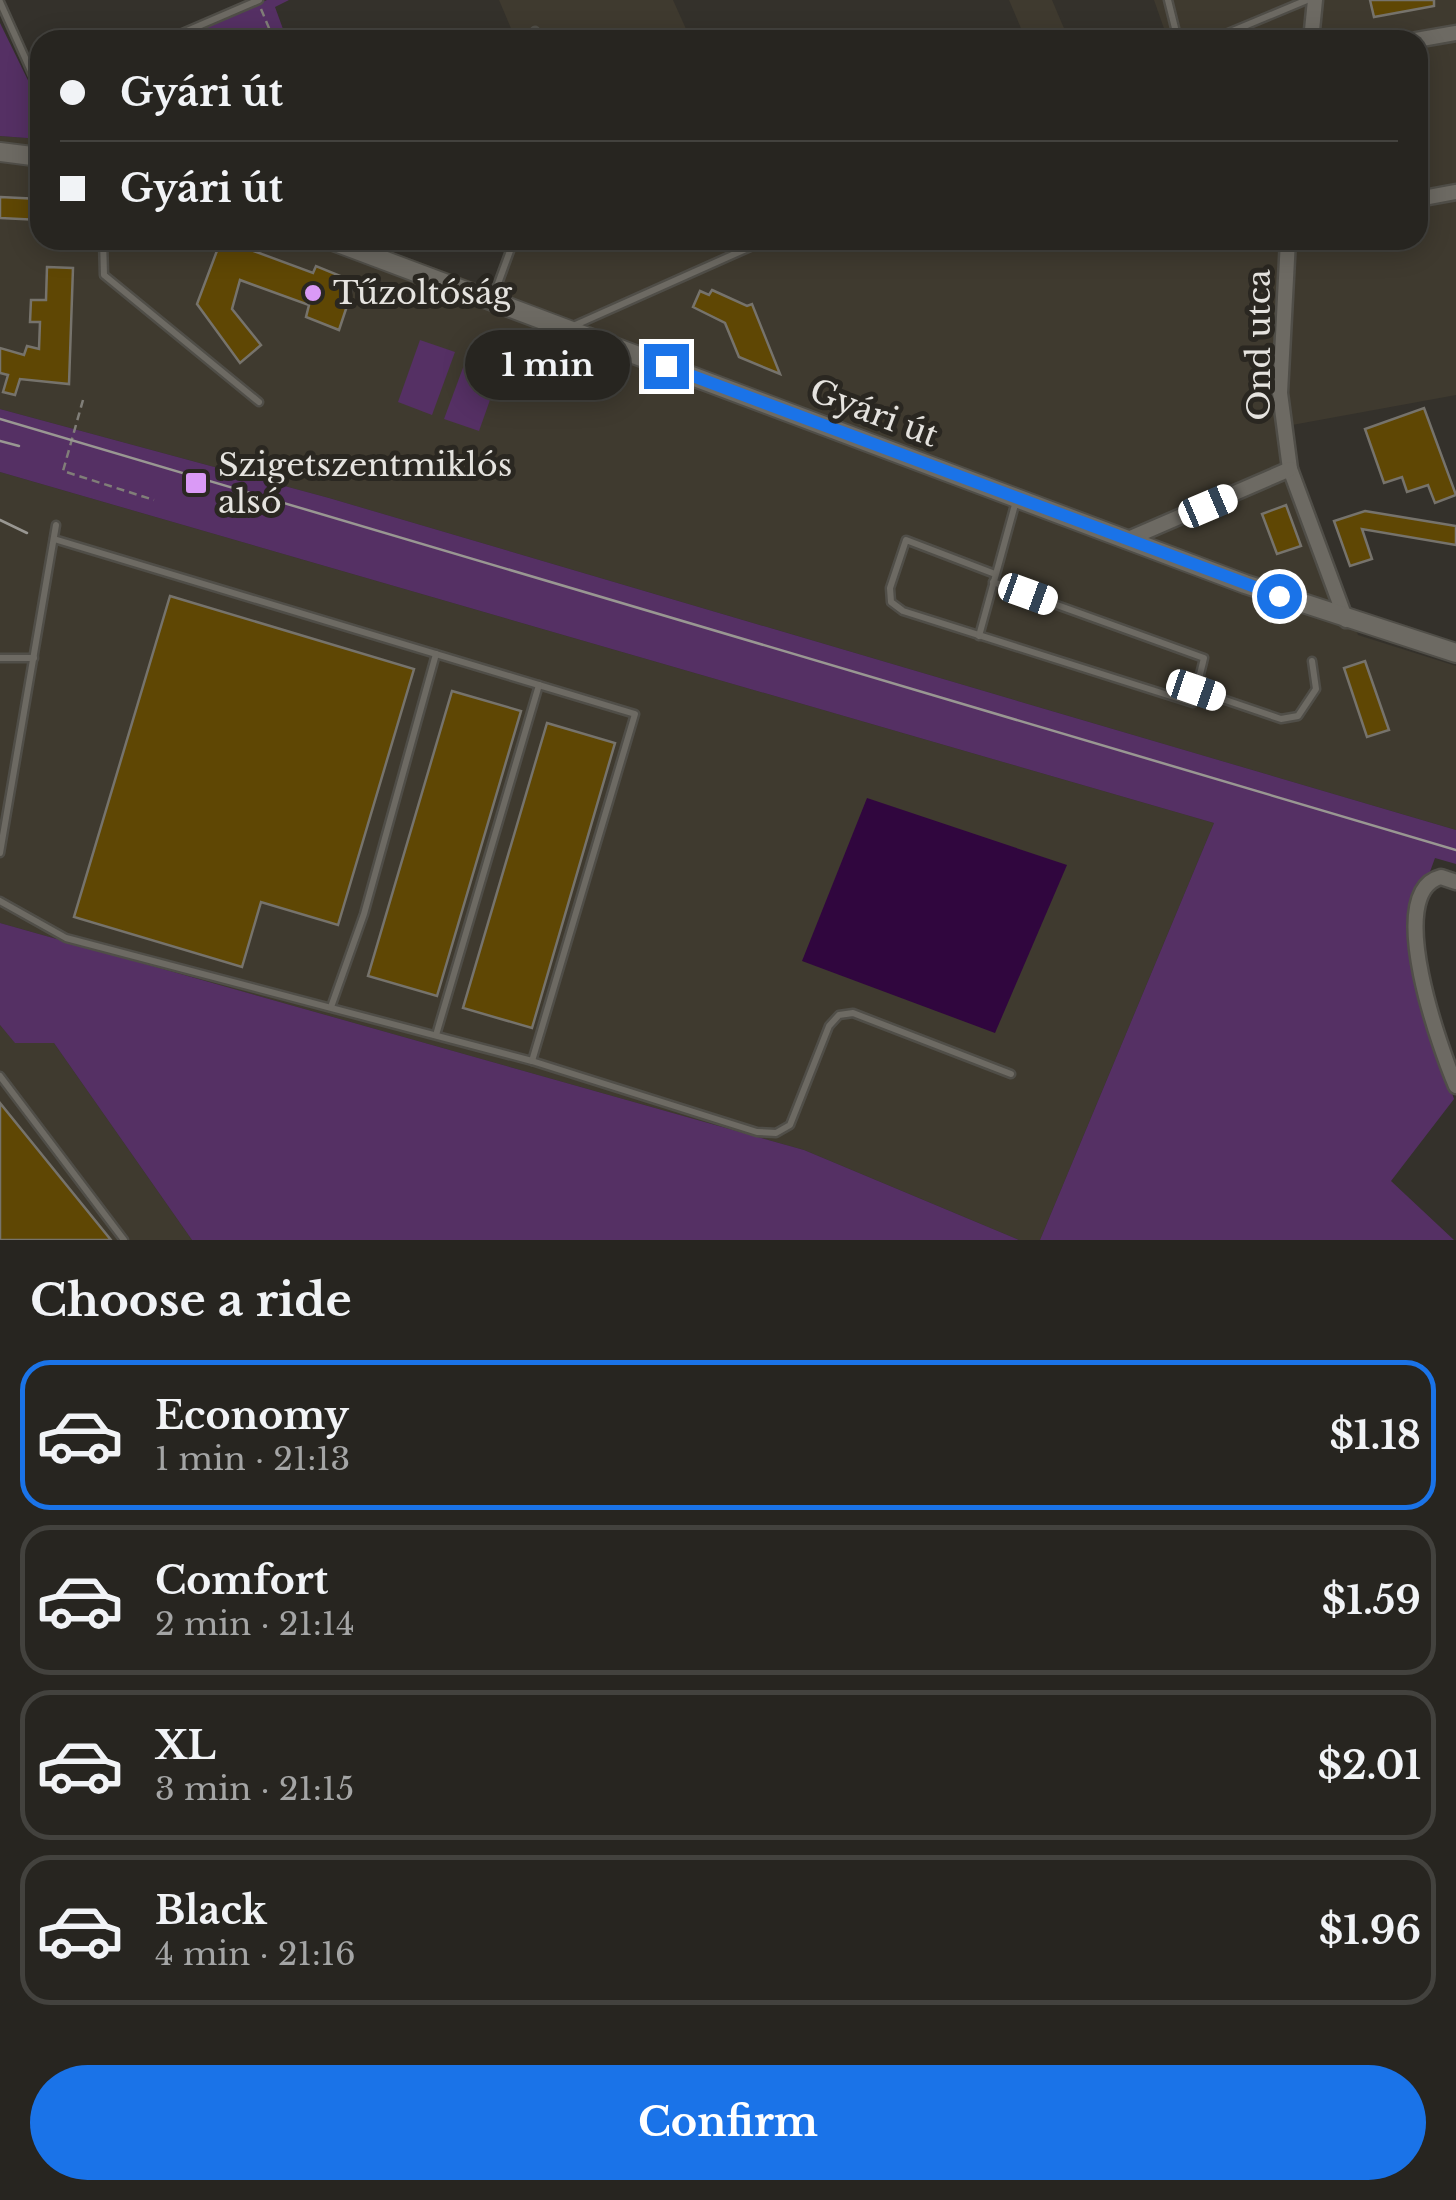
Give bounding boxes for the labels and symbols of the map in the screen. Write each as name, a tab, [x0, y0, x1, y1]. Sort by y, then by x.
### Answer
street label: Ond utca	[1239, 269, 1279, 421]
place label: Tűzoltóság	[333, 273, 513, 313]
marker: Tűzoltóság	[302, 282, 324, 304]
callout: 1 min	[466, 331, 631, 401]
route end	[644, 344, 689, 389]
street label: Gyári út	[804, 370, 944, 456]
place label: Szigetszentmiklós alsó	[218, 445, 512, 522]
marker: Szigetszentmiklós alsó	[183, 470, 209, 496]
car	[1175, 480, 1241, 532]
car	[995, 570, 1061, 618]
route start	[1257, 574, 1302, 619]
car	[1163, 666, 1229, 714]

